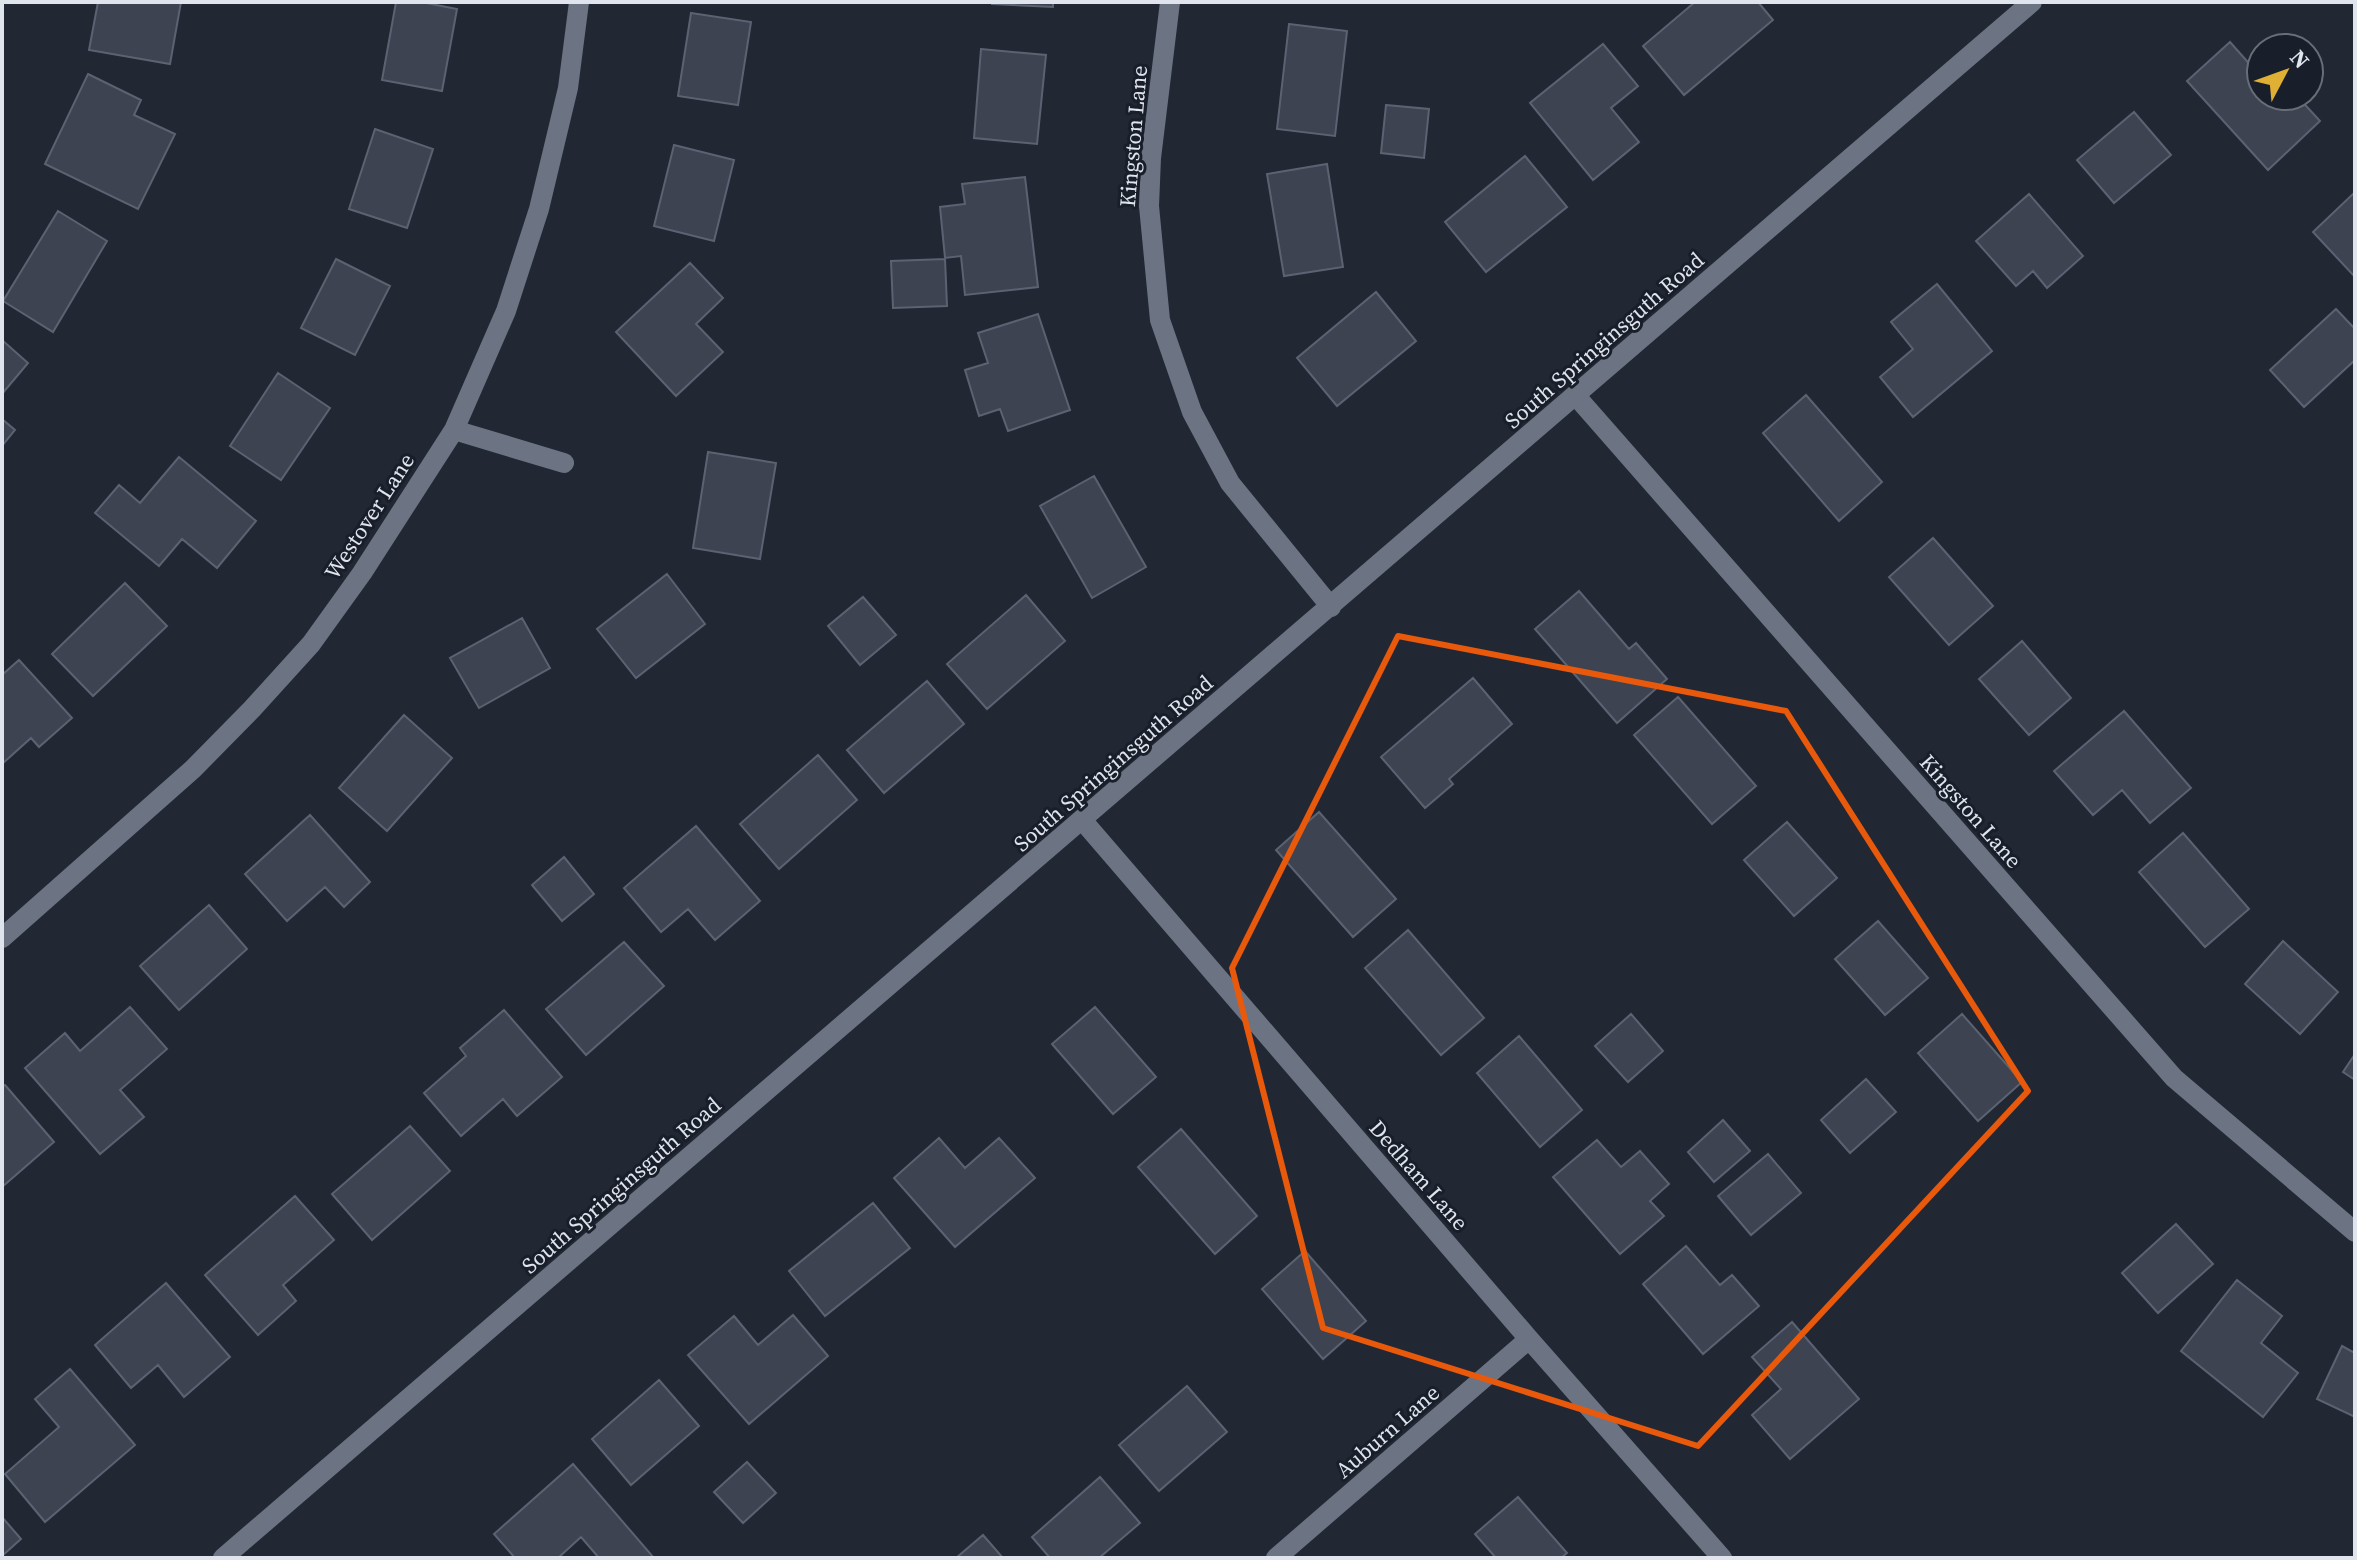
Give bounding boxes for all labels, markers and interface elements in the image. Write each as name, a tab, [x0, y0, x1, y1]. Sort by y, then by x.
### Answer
north arrow	[2245, 32, 2325, 112]
text: N	[2284, 43, 2317, 75]
street label: Kingston Lane	[1112, 64, 1154, 208]
street label: South Springinsguth Road	[1498, 245, 1710, 435]
street label: Westover Lane	[317, 447, 421, 585]
street label: South Springinsguth Road	[1007, 668, 1219, 858]
street label: Kingston Lane	[1913, 748, 2029, 874]
street label: South Springinsguth Road	[515, 1090, 727, 1280]
street label: Dedham Lane	[1363, 1113, 1475, 1237]
street label: Auburn Lane	[1329, 1377, 1445, 1485]

